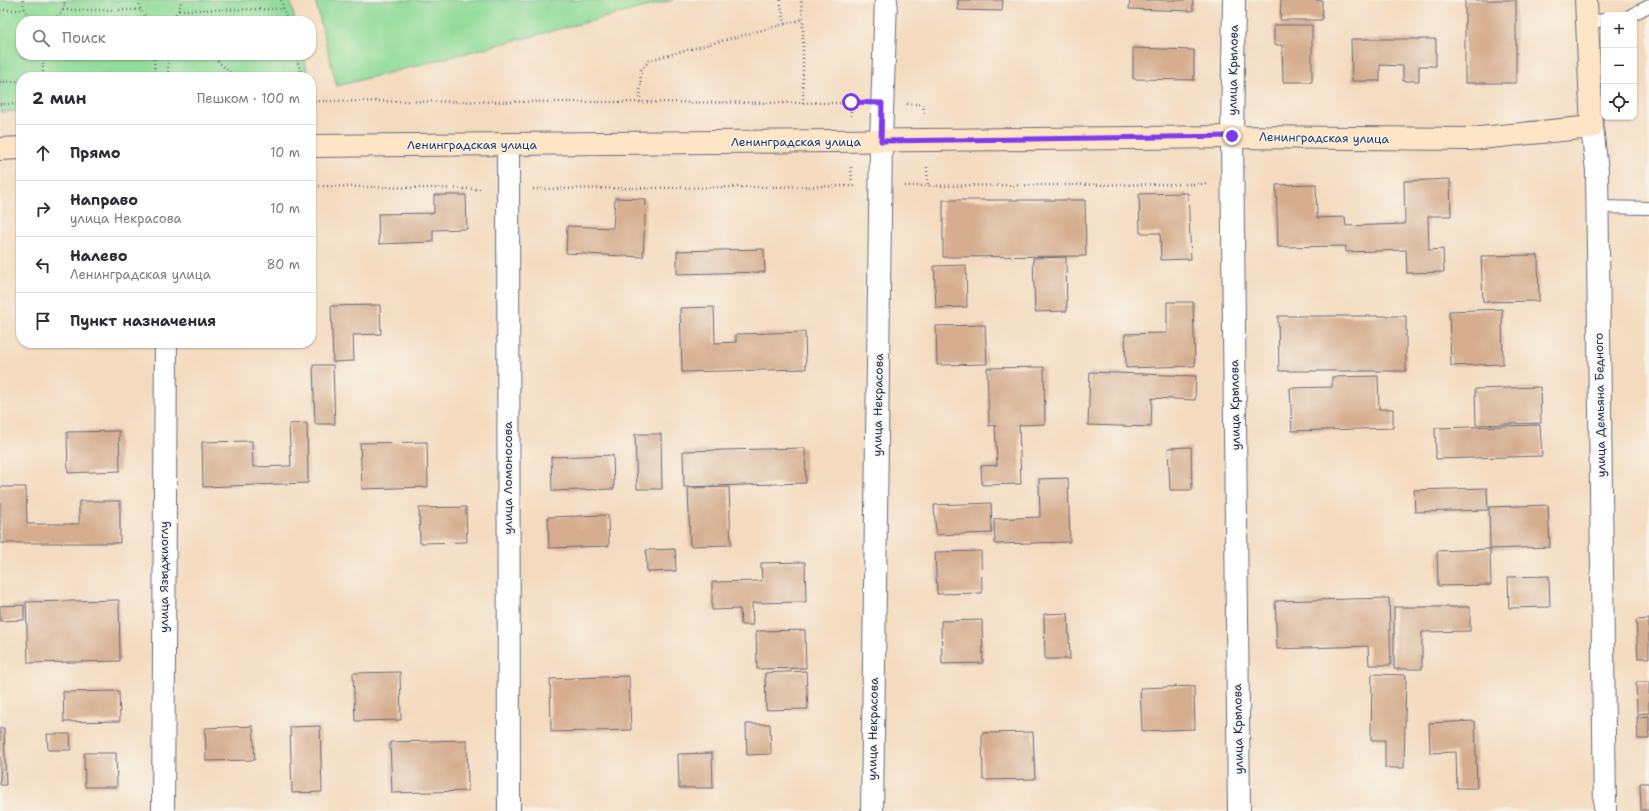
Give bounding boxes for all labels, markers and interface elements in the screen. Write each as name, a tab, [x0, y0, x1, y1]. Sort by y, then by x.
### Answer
map controls	[1601, 12, 1637, 120]
button: +	[1601, 12, 1637, 48]
search box	[16, 16, 316, 60]
street label: улица Крылова	[1224, 24, 1242, 115]
icon: search	[30, 27, 52, 49]
text: Поиск	[62, 28, 106, 48]
button: −	[1601, 48, 1637, 84]
button: locate	[1601, 84, 1637, 120]
text: 2 мин	[32, 87, 87, 109]
text: Пешком · 100 m	[197, 90, 300, 107]
route start	[842, 93, 860, 111]
route end	[1223, 127, 1241, 145]
street label: Ленинградская улица	[1259, 129, 1390, 147]
street label: Ленинградская улица	[731, 134, 862, 150]
street label: Ленинградская улица	[407, 137, 538, 153]
icon: ahead	[32, 142, 54, 164]
text: Прямо	[70, 143, 120, 163]
text: 10 m	[270, 144, 300, 161]
text: Направо	[70, 190, 138, 210]
icon: right	[32, 198, 54, 220]
text: 10 m	[270, 200, 300, 217]
text: улица Некрасова	[70, 210, 182, 227]
text: Налево	[70, 246, 128, 266]
icon: left	[32, 254, 54, 276]
text: 80 m	[266, 256, 300, 273]
text: Ленинградская улица	[70, 266, 211, 283]
icon: arrive	[32, 310, 54, 332]
text: Пункт назначения	[70, 311, 216, 331]
street label: улица Демьяна Бедного	[1591, 333, 1609, 477]
street label: улица Некрасова	[869, 353, 887, 457]
street label: улица Крылова	[1226, 359, 1244, 450]
street label: улица Ломоносова	[500, 421, 516, 535]
street label: улица Языджиоглу	[156, 521, 172, 633]
street label: улица Некрасова	[864, 677, 882, 781]
street label: улица Крылова	[1229, 683, 1247, 774]

